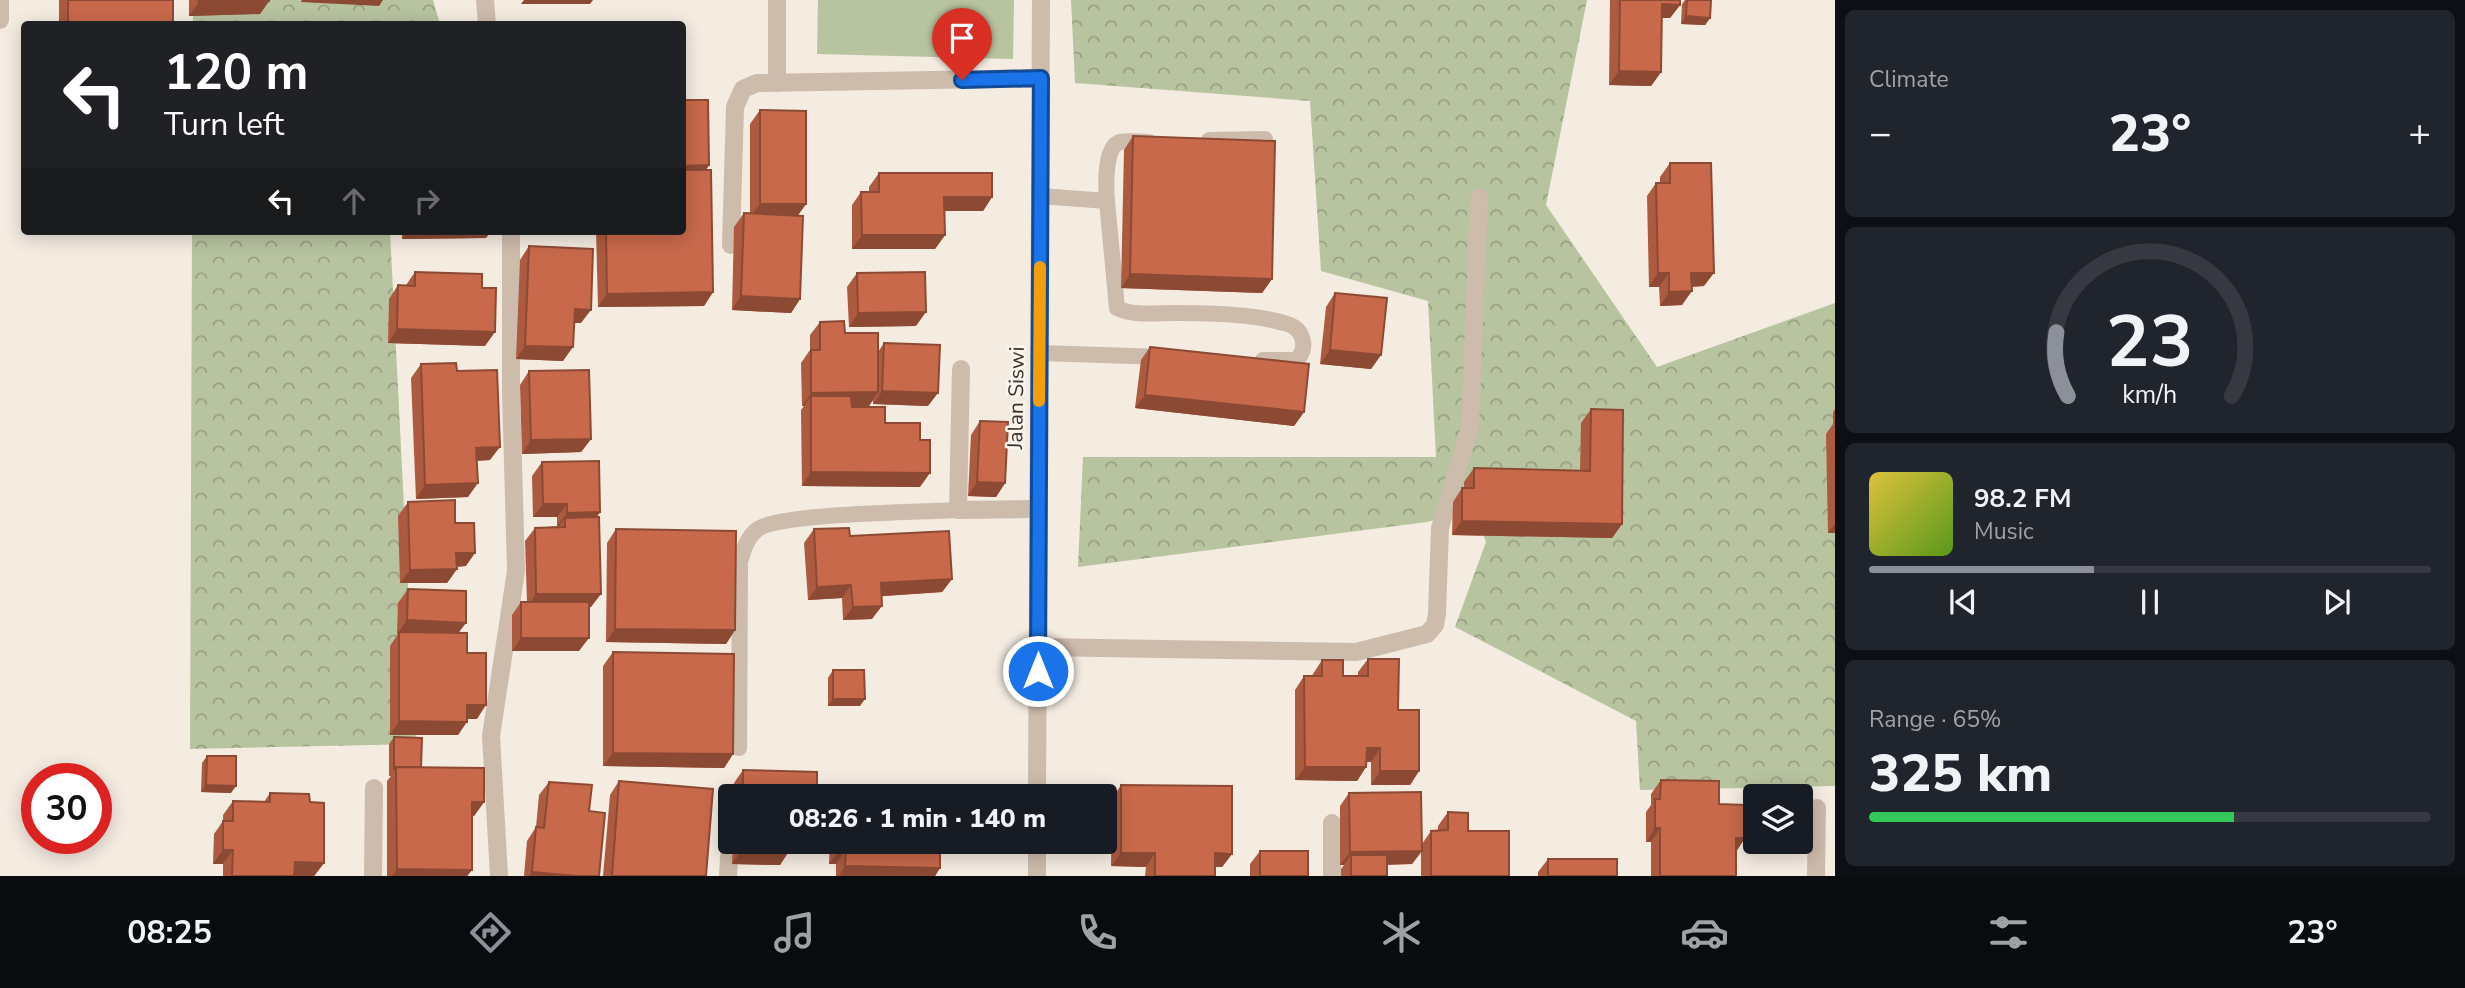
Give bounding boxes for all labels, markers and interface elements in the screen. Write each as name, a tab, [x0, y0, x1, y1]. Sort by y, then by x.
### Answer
pin	[932, 8, 992, 80]
icon: arrive	[943, 19, 981, 57]
text: 120 m	[164, 39, 308, 106]
icon: left	[49, 49, 140, 140]
text: Climate	[1869, 64, 1949, 95]
text: 23°	[2109, 98, 2191, 169]
text: Turn left	[164, 103, 284, 146]
text: −	[1869, 108, 1892, 159]
text: +	[2408, 108, 2431, 159]
icon: left	[262, 182, 300, 220]
icon: ahead	[335, 182, 373, 220]
icon: right	[408, 182, 446, 220]
text: 23	[2106, 292, 2194, 392]
street label: Jalan Siswi	[1001, 346, 1031, 451]
text: km/h	[2122, 378, 2178, 412]
text: 98.2 FM	[1974, 481, 2071, 516]
text: Music	[1974, 516, 2034, 547]
icon: previous	[1944, 583, 1982, 621]
icon: pause	[2131, 583, 2169, 621]
icon: next	[2318, 583, 2356, 621]
position arrow	[1001, 634, 1075, 708]
text: Range · 65%	[1869, 704, 2001, 735]
text: 325 km	[1869, 738, 2052, 809]
speed limit sign: 30	[21, 763, 112, 854]
map controls	[1743, 784, 1813, 854]
button: layers	[1743, 784, 1813, 854]
text: 08:26 · 1 min · 140 m	[789, 801, 1046, 836]
icon: directions	[466, 908, 515, 957]
icon: music	[770, 908, 819, 957]
icon: phone	[1073, 908, 1122, 957]
icon: climate	[1377, 908, 1426, 957]
icon: car	[1680, 908, 1729, 957]
icon: filters	[1984, 908, 2033, 957]
text: 08:25	[127, 911, 212, 954]
text: 23°	[2287, 911, 2338, 954]

